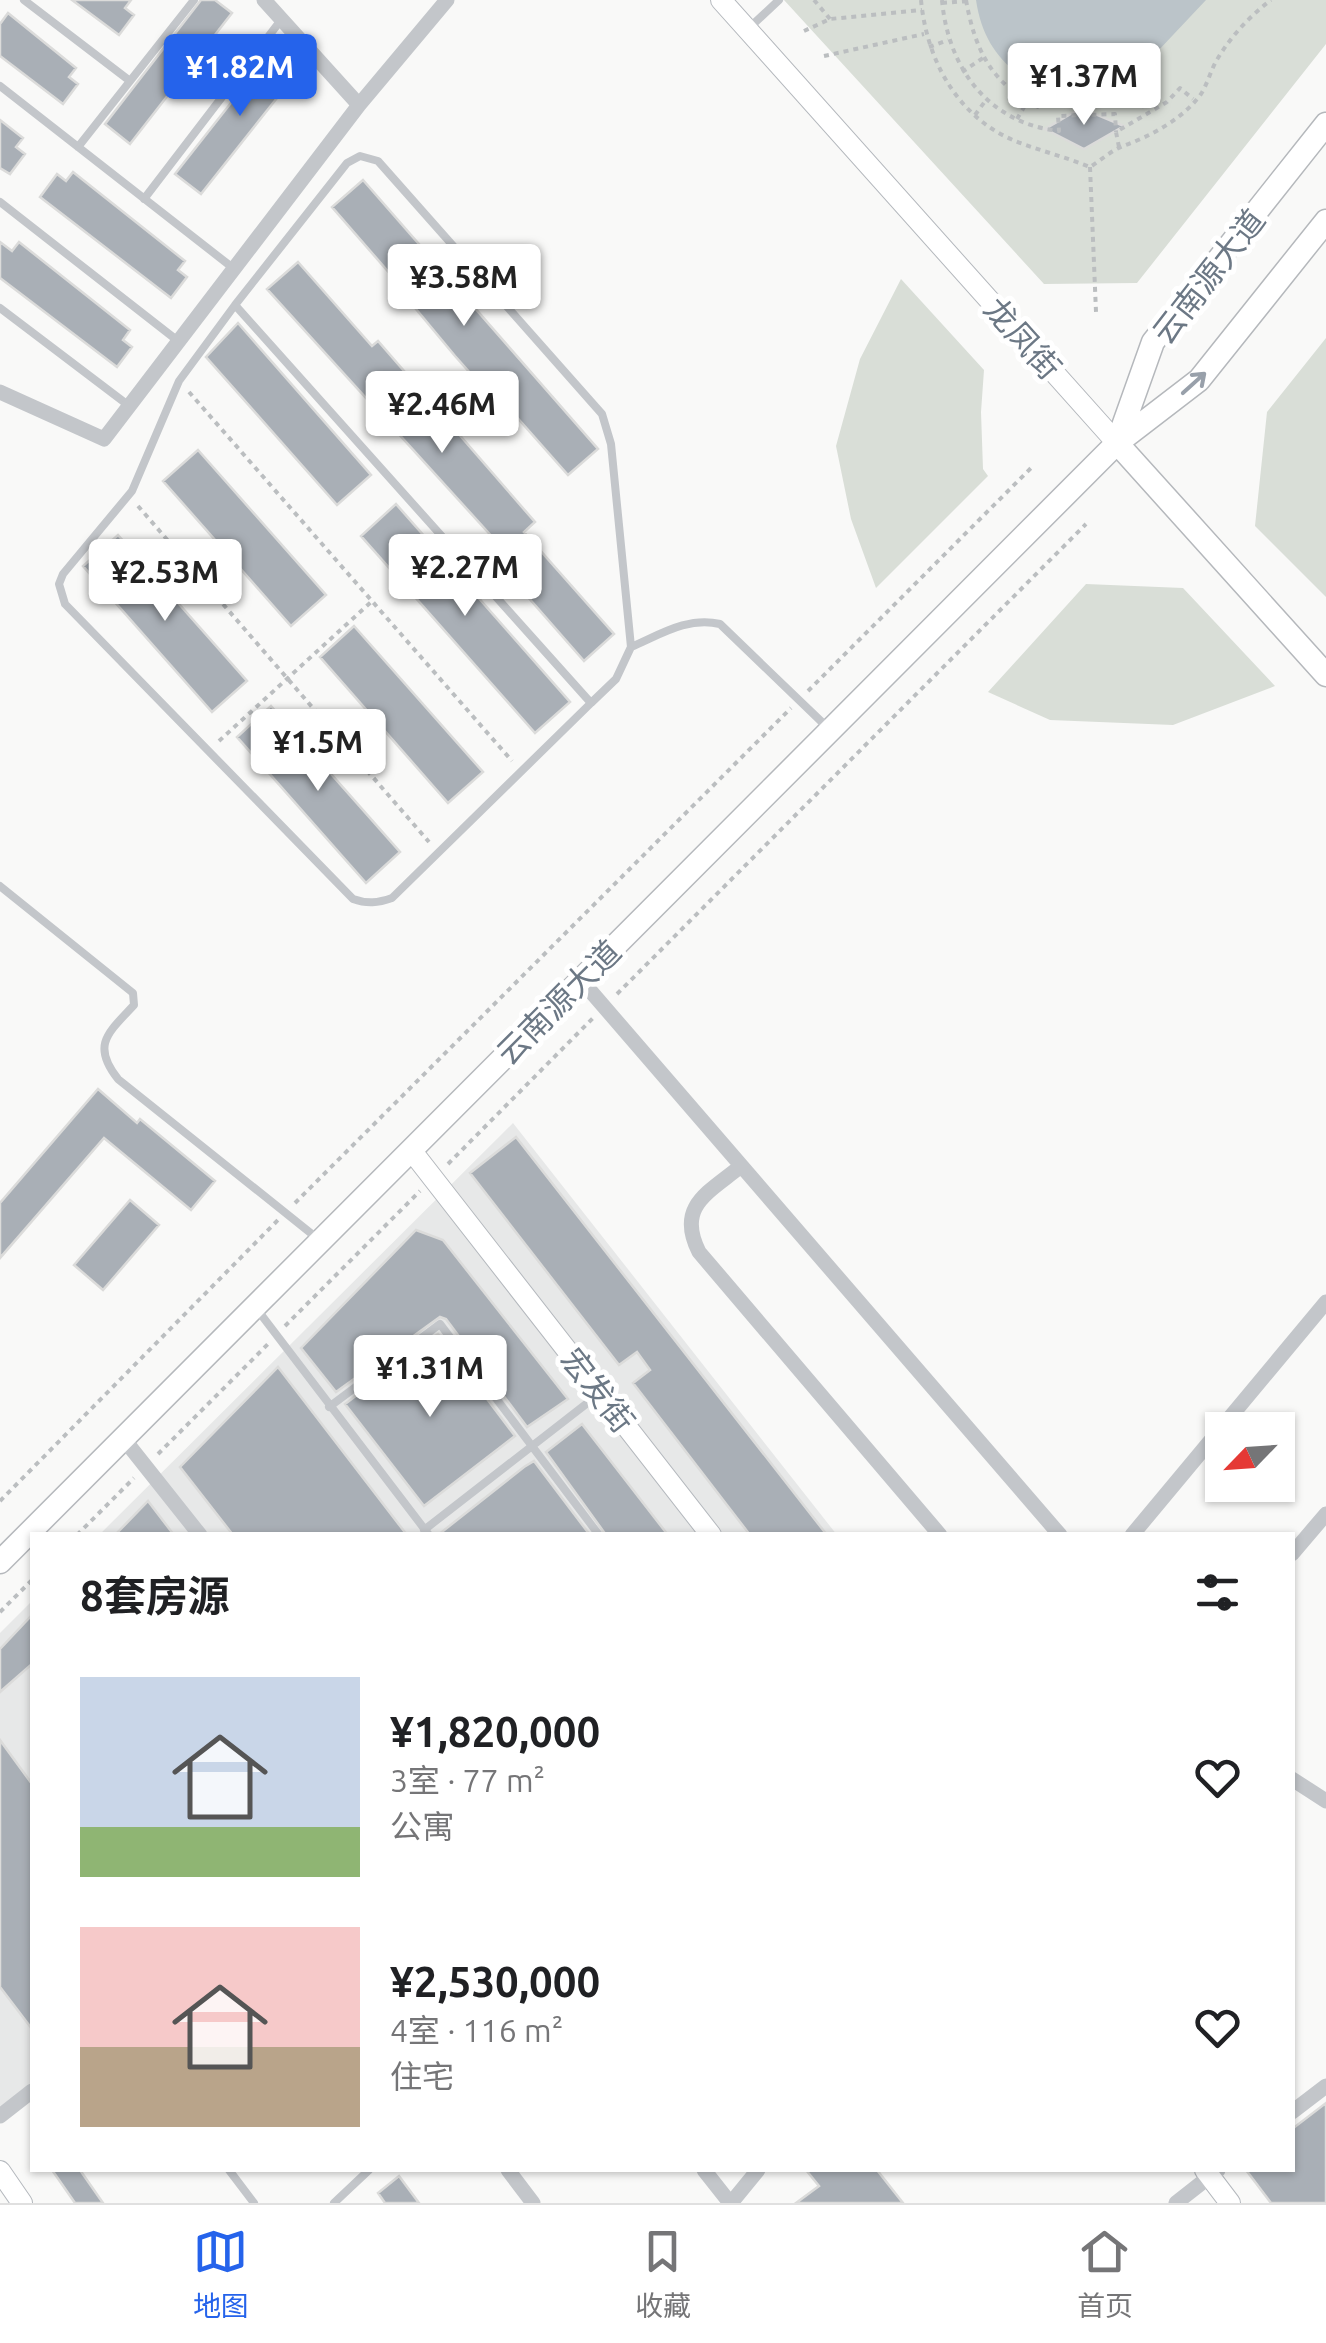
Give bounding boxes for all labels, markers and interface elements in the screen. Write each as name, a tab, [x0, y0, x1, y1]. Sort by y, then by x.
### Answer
pin: ¥1.82M	[159, 34, 321, 119]
pin: ¥1.37M	[1003, 43, 1165, 128]
text: ¥1.82M	[186, 48, 294, 84]
text: ¥1.37M	[1030, 57, 1138, 93]
street label: 云南源大道	[1145, 202, 1271, 350]
pin: ¥3.58M	[383, 244, 545, 329]
text: ¥3.58M	[410, 258, 518, 294]
street label: 龙凤街	[977, 290, 1069, 386]
pin: ¥2.46M	[361, 371, 523, 456]
one-way arrow	[1181, 372, 1206, 395]
text: ¥2.46M	[388, 385, 496, 421]
pin: ¥2.27M	[384, 534, 546, 619]
pin: ¥2.53M	[84, 539, 246, 624]
text: ¥2.27M	[411, 548, 519, 584]
text: ¥2.53M	[111, 553, 219, 589]
pin: ¥1.5M	[248, 709, 388, 794]
text: ¥1.5M	[273, 723, 363, 759]
street label: 云南源大道	[489, 933, 627, 1071]
pin: ¥1.31M	[349, 1335, 511, 1420]
street label: 宏发街	[554, 1341, 642, 1439]
text: ¥1.31M	[376, 1349, 484, 1385]
north arrow	[1205, 1412, 1295, 1502]
map controls	[1205, 1412, 1295, 1502]
icon: filters	[1190, 1565, 1245, 1620]
text: 8套房源	[80, 1572, 230, 1619]
text: ¥1,820,000	[390, 1708, 600, 1755]
icon: home	[160, 1717, 280, 1837]
icon: heart	[1190, 1750, 1245, 1805]
text: 3室 · 77 m²	[390, 1762, 545, 1798]
text: 公寓	[390, 1808, 454, 1844]
text: ¥2,530,000	[390, 1958, 600, 2005]
icon: home	[160, 1967, 280, 2087]
icon: heart	[1190, 2000, 1245, 2055]
text: 4室 · 116 m²	[390, 2012, 563, 2048]
text: 住宅	[390, 2058, 454, 2094]
tab: 地图	[193, 2224, 249, 2324]
tab: 收藏	[635, 2224, 691, 2324]
tab: 首页	[1077, 2224, 1133, 2324]

